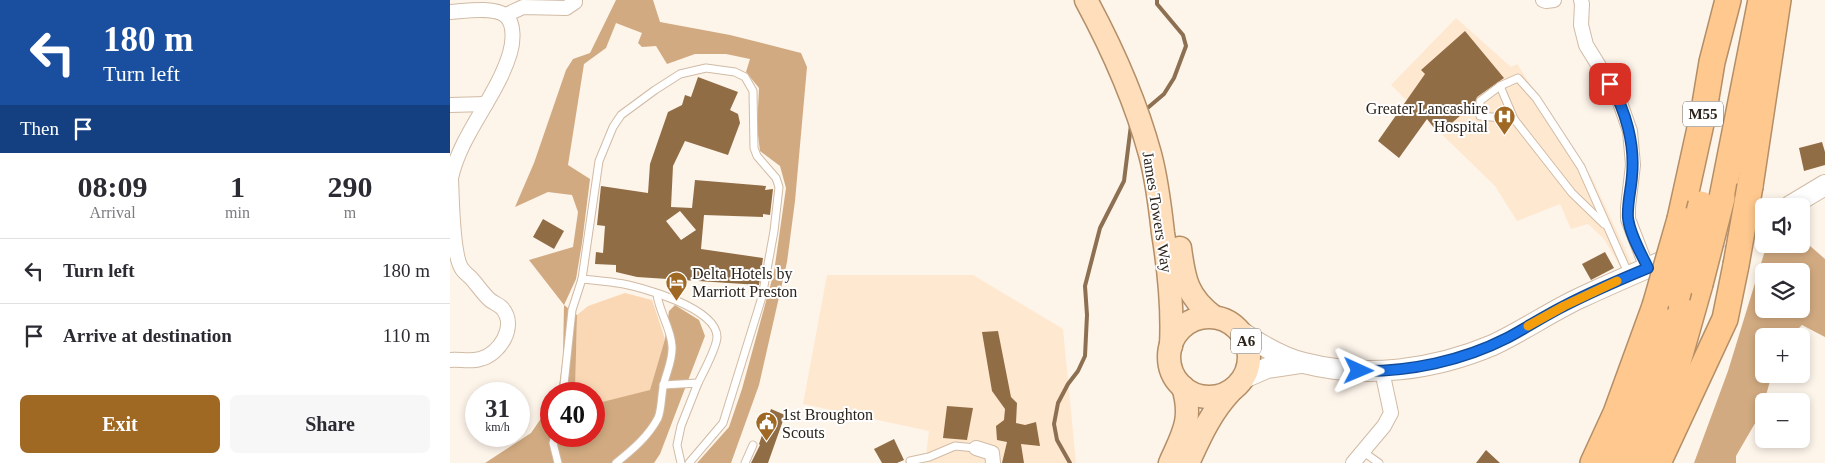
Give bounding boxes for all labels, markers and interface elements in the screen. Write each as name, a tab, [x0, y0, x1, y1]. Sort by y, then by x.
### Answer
icon: left	[20, 20, 85, 85]
text: 180 m	[103, 20, 193, 59]
text: Turn left	[103, 61, 180, 86]
pin	[1589, 63, 1631, 105]
icon: arrive	[1596, 70, 1624, 98]
place label: Greater Lancashire Hospital	[1366, 100, 1489, 136]
road number: M55	[1683, 102, 1723, 126]
hospital icon: Greater Lancashire Hospital	[1492, 105, 1516, 136]
icon: arrive	[69, 115, 97, 143]
text: Then	[20, 118, 59, 139]
street label: James Towers Way	[1139, 150, 1175, 274]
text: 08:09	[78, 170, 148, 203]
text: 1	[230, 170, 245, 203]
text: 290	[327, 170, 372, 203]
map controls	[1755, 198, 1810, 448]
button: sound	[1755, 198, 1810, 253]
text: Arrival	[89, 204, 136, 221]
text: min	[225, 204, 250, 221]
text: m	[344, 204, 356, 221]
icon: left	[20, 257, 48, 285]
text: Turn left	[63, 260, 135, 281]
text: 180 m	[382, 260, 430, 281]
button: layers	[1755, 263, 1810, 318]
place label: Delta Hotels by Marriott Preston	[692, 265, 797, 300]
hotel icon: Delta Hotels by Marriott Preston	[664, 270, 688, 301]
icon: arrive	[20, 322, 48, 350]
text: Arrive at destination	[63, 325, 232, 346]
text: 110 m	[383, 325, 430, 346]
road number: A6	[1231, 328, 1261, 354]
button: +	[1755, 328, 1810, 383]
position arrow	[1332, 344, 1384, 396]
speed limit sign: 40	[540, 382, 605, 447]
button: −	[1755, 393, 1810, 448]
button: Exit	[20, 395, 220, 453]
button: Share	[230, 395, 430, 453]
text: 31	[485, 395, 510, 422]
place label: 1st Broughton Scouts	[782, 406, 873, 441]
public building icon: 1st Broughton Scouts	[754, 411, 778, 442]
text: km/h	[485, 420, 510, 434]

